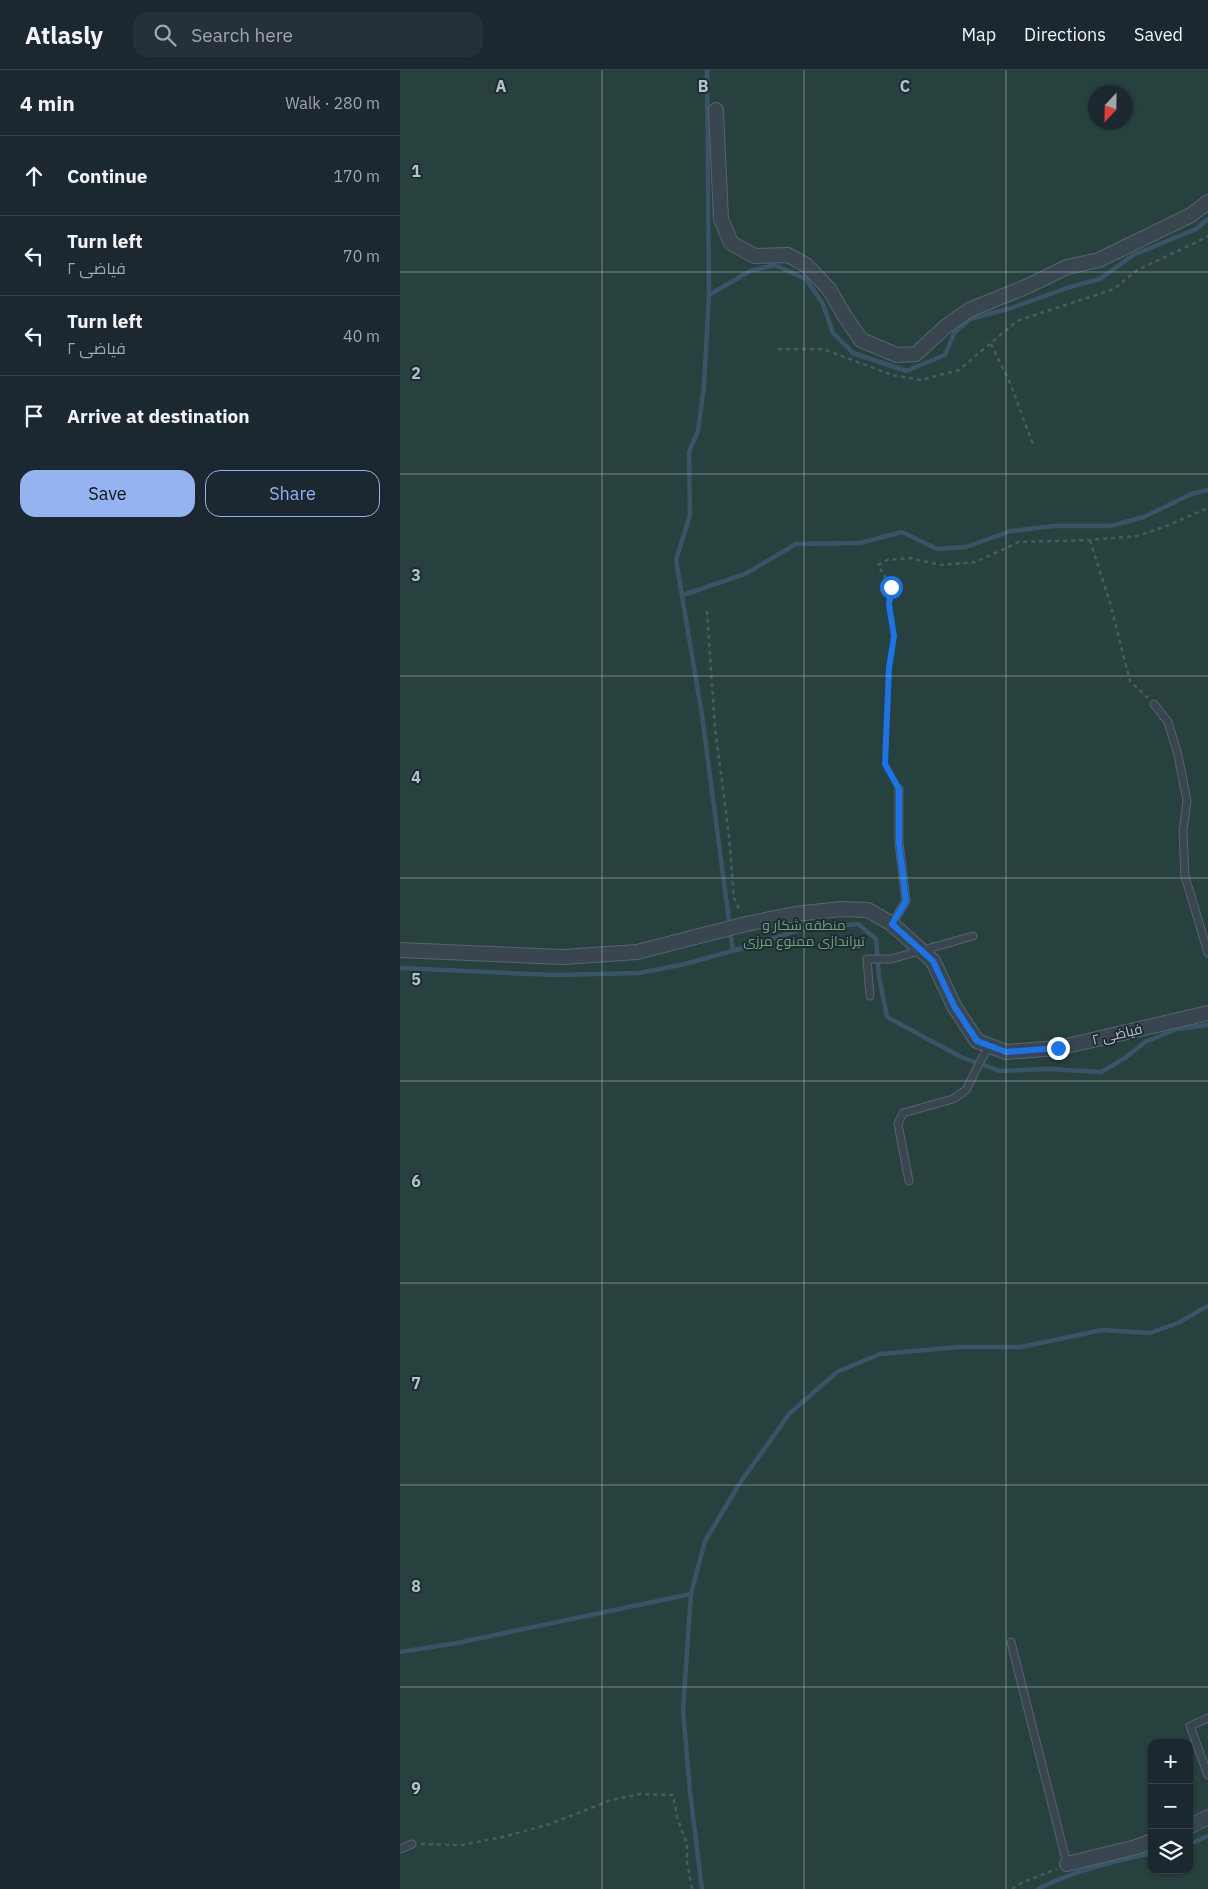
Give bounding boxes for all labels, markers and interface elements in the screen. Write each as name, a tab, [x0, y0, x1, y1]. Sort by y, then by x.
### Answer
search box	[133, 12, 483, 57]
text: Atlasly	[25, 19, 103, 51]
icon: search	[151, 21, 179, 49]
text: Search here	[191, 23, 293, 47]
text: Map	[961, 23, 996, 46]
text: Directions	[1024, 23, 1106, 46]
text: Saved	[1134, 23, 1183, 46]
text: A	[496, 76, 507, 96]
text: B	[698, 76, 709, 96]
text: C	[900, 76, 910, 96]
north arrow	[1088, 85, 1133, 130]
text: 4 min	[20, 89, 75, 117]
text: Walk · 280 m	[285, 93, 380, 113]
text: 1	[411, 161, 421, 181]
icon: ahead	[20, 162, 48, 190]
text: Continue	[67, 164, 147, 188]
text: 170 m	[333, 166, 380, 186]
text: Turn left	[67, 229, 143, 253]
icon: left	[20, 242, 48, 270]
text: 70 m	[343, 246, 380, 266]
text: فیاضی ۲	[67, 258, 126, 278]
text: Turn left	[67, 309, 143, 333]
icon: left	[20, 322, 48, 350]
text: 40 m	[343, 326, 380, 346]
text: فیاضی ۲	[67, 338, 126, 358]
text: 2	[411, 363, 421, 383]
icon: arrive	[20, 402, 48, 430]
text: Arrive at destination	[67, 404, 250, 428]
button: Save	[20, 470, 195, 517]
button: Share	[205, 470, 380, 517]
text: 3	[411, 565, 421, 585]
route start	[880, 576, 903, 599]
text: 4	[411, 767, 421, 787]
park label: منطقه شکار و تیراندازی ممنوع مرزی	[743, 916, 865, 950]
text: 5	[411, 969, 421, 989]
street label: فیاضی ۲	[1090, 1019, 1144, 1049]
route end	[1047, 1037, 1070, 1060]
text: 6	[411, 1171, 421, 1191]
text: 7	[411, 1373, 421, 1393]
text: 8	[411, 1576, 421, 1596]
map controls	[1148, 1739, 1193, 1874]
button: +	[1148, 1739, 1193, 1784]
text: 9	[411, 1778, 421, 1798]
button: −	[1148, 1784, 1193, 1829]
button: layers	[1148, 1829, 1193, 1874]

